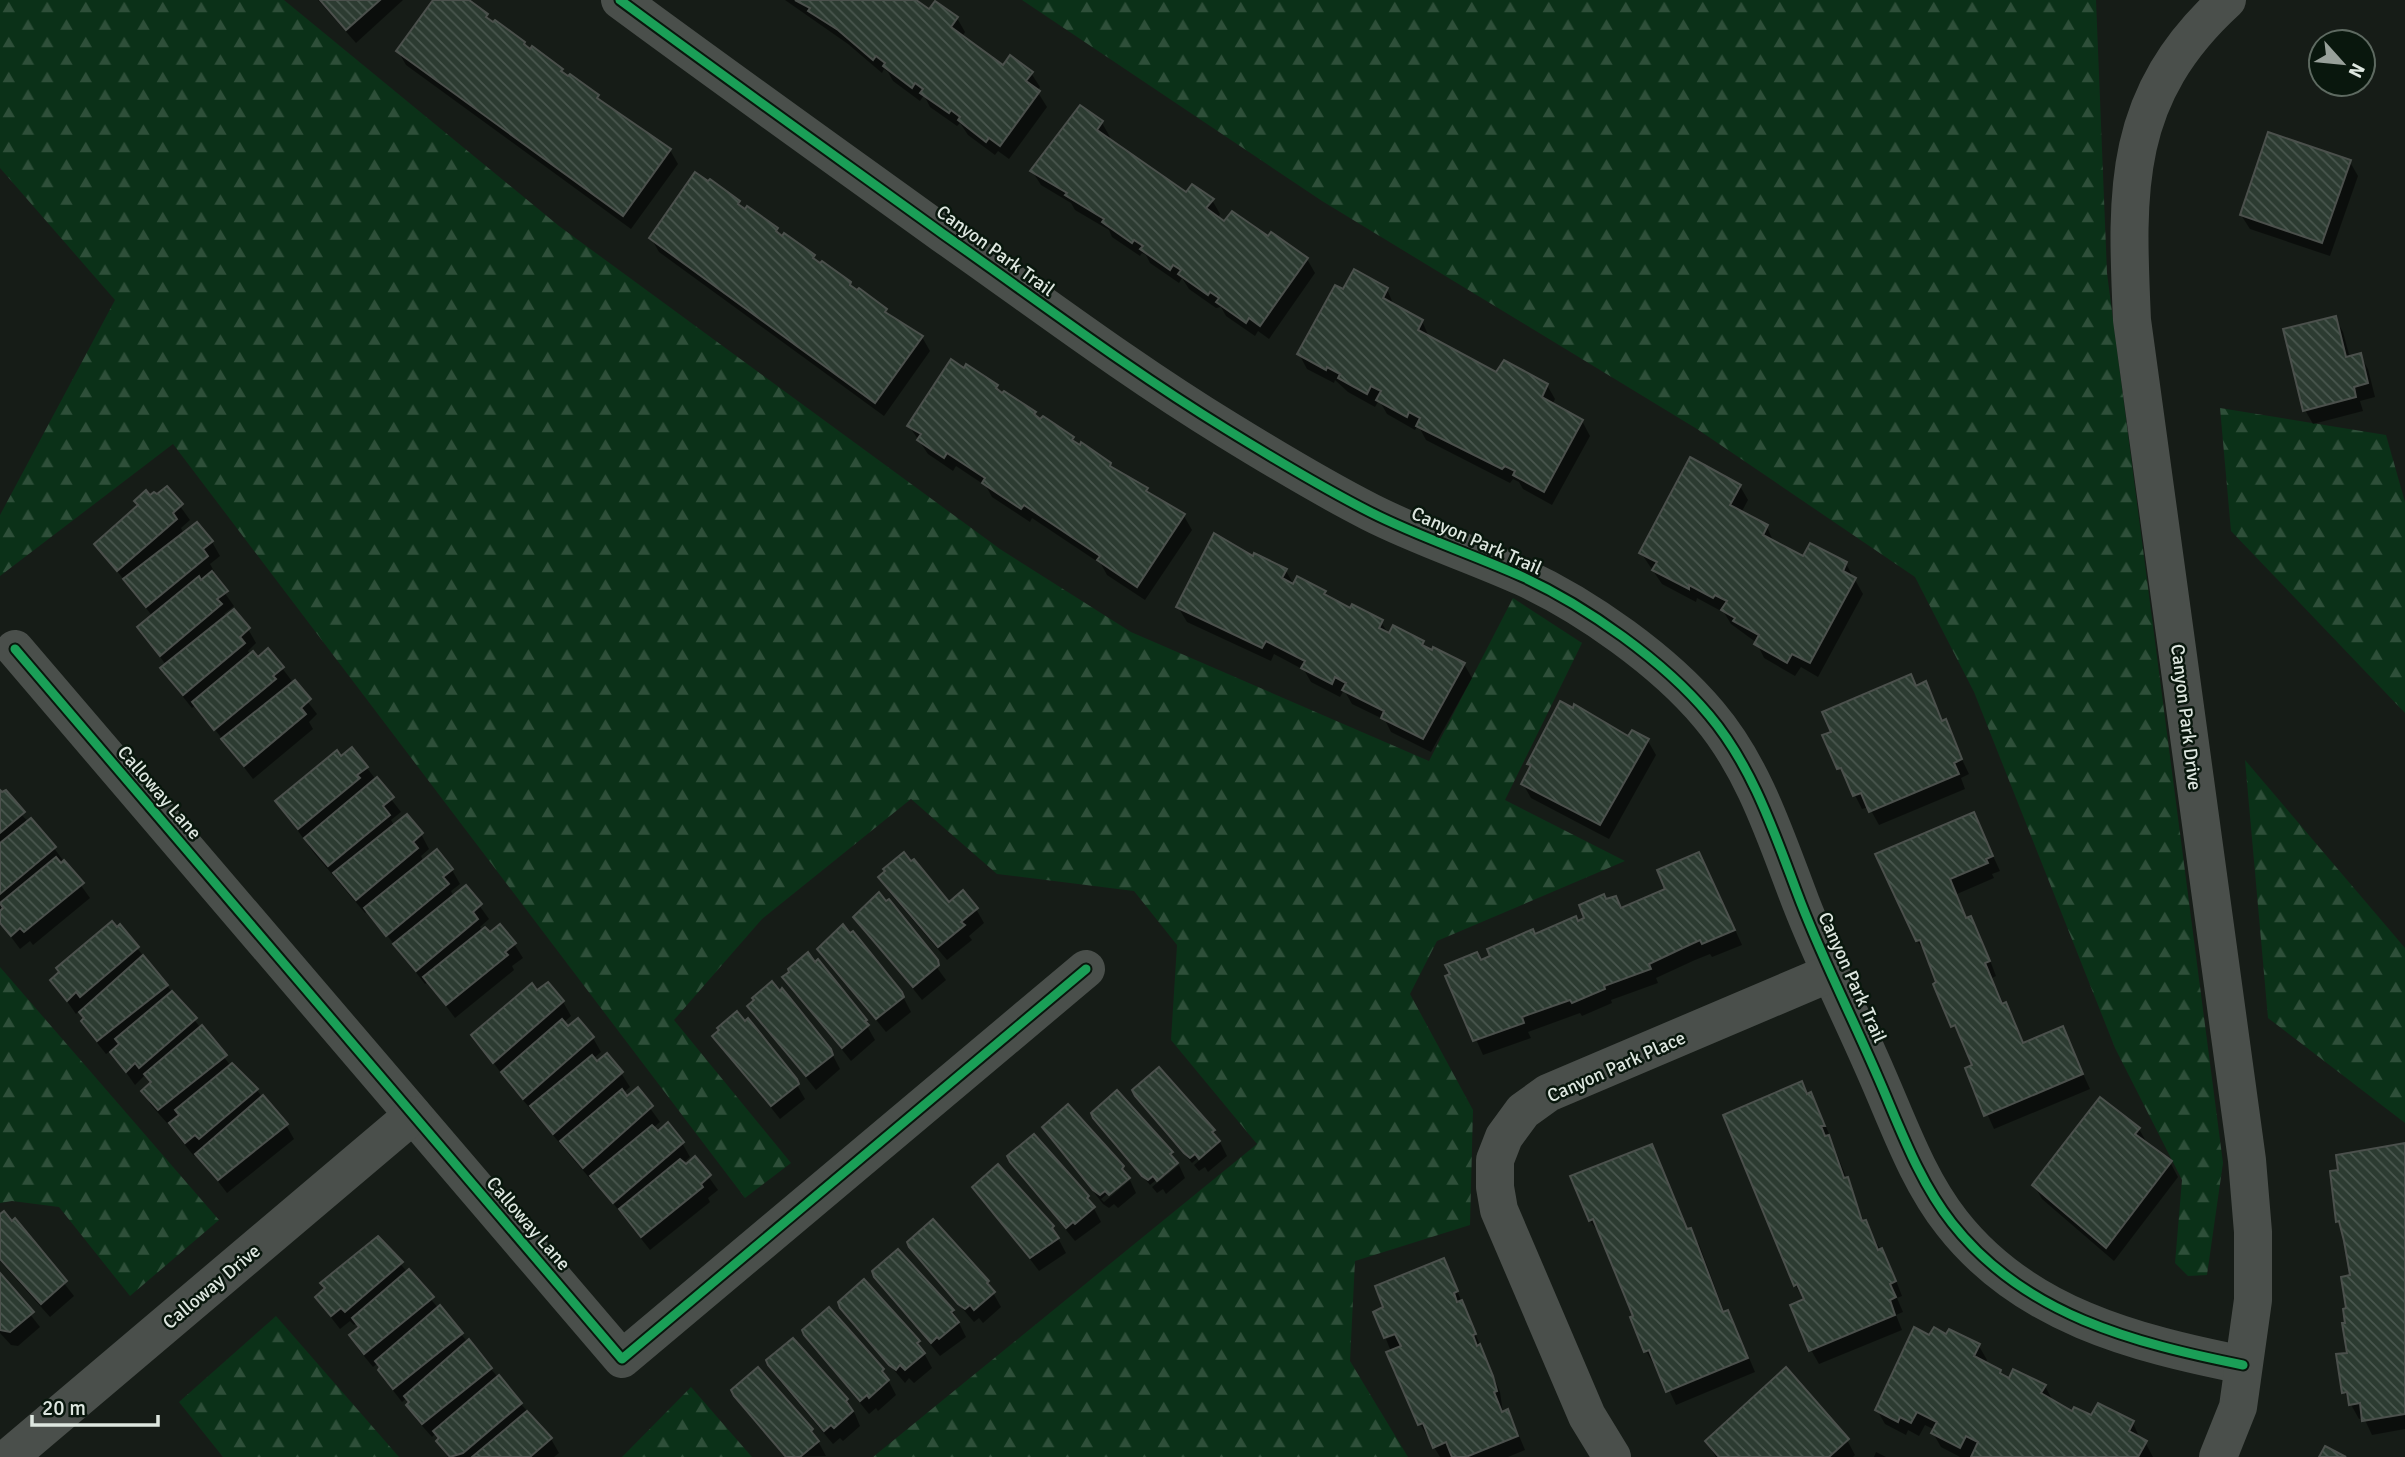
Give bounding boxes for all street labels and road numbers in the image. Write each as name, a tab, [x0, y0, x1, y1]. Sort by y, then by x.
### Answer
street label: Canyon Park Trail	[932, 200, 1059, 302]
street label: Canyon Park Trail	[1408, 501, 1546, 580]
street label: Canyon Park Drive	[2165, 643, 2207, 792]
street label: Calloway Lane	[112, 741, 207, 845]
street label: Canyon Park Trail	[1813, 908, 1892, 1046]
street label: Canyon Park Place	[1543, 1026, 1689, 1108]
street label: Calloway Lane	[481, 1172, 576, 1276]
street label: Calloway Drive	[158, 1239, 265, 1335]

